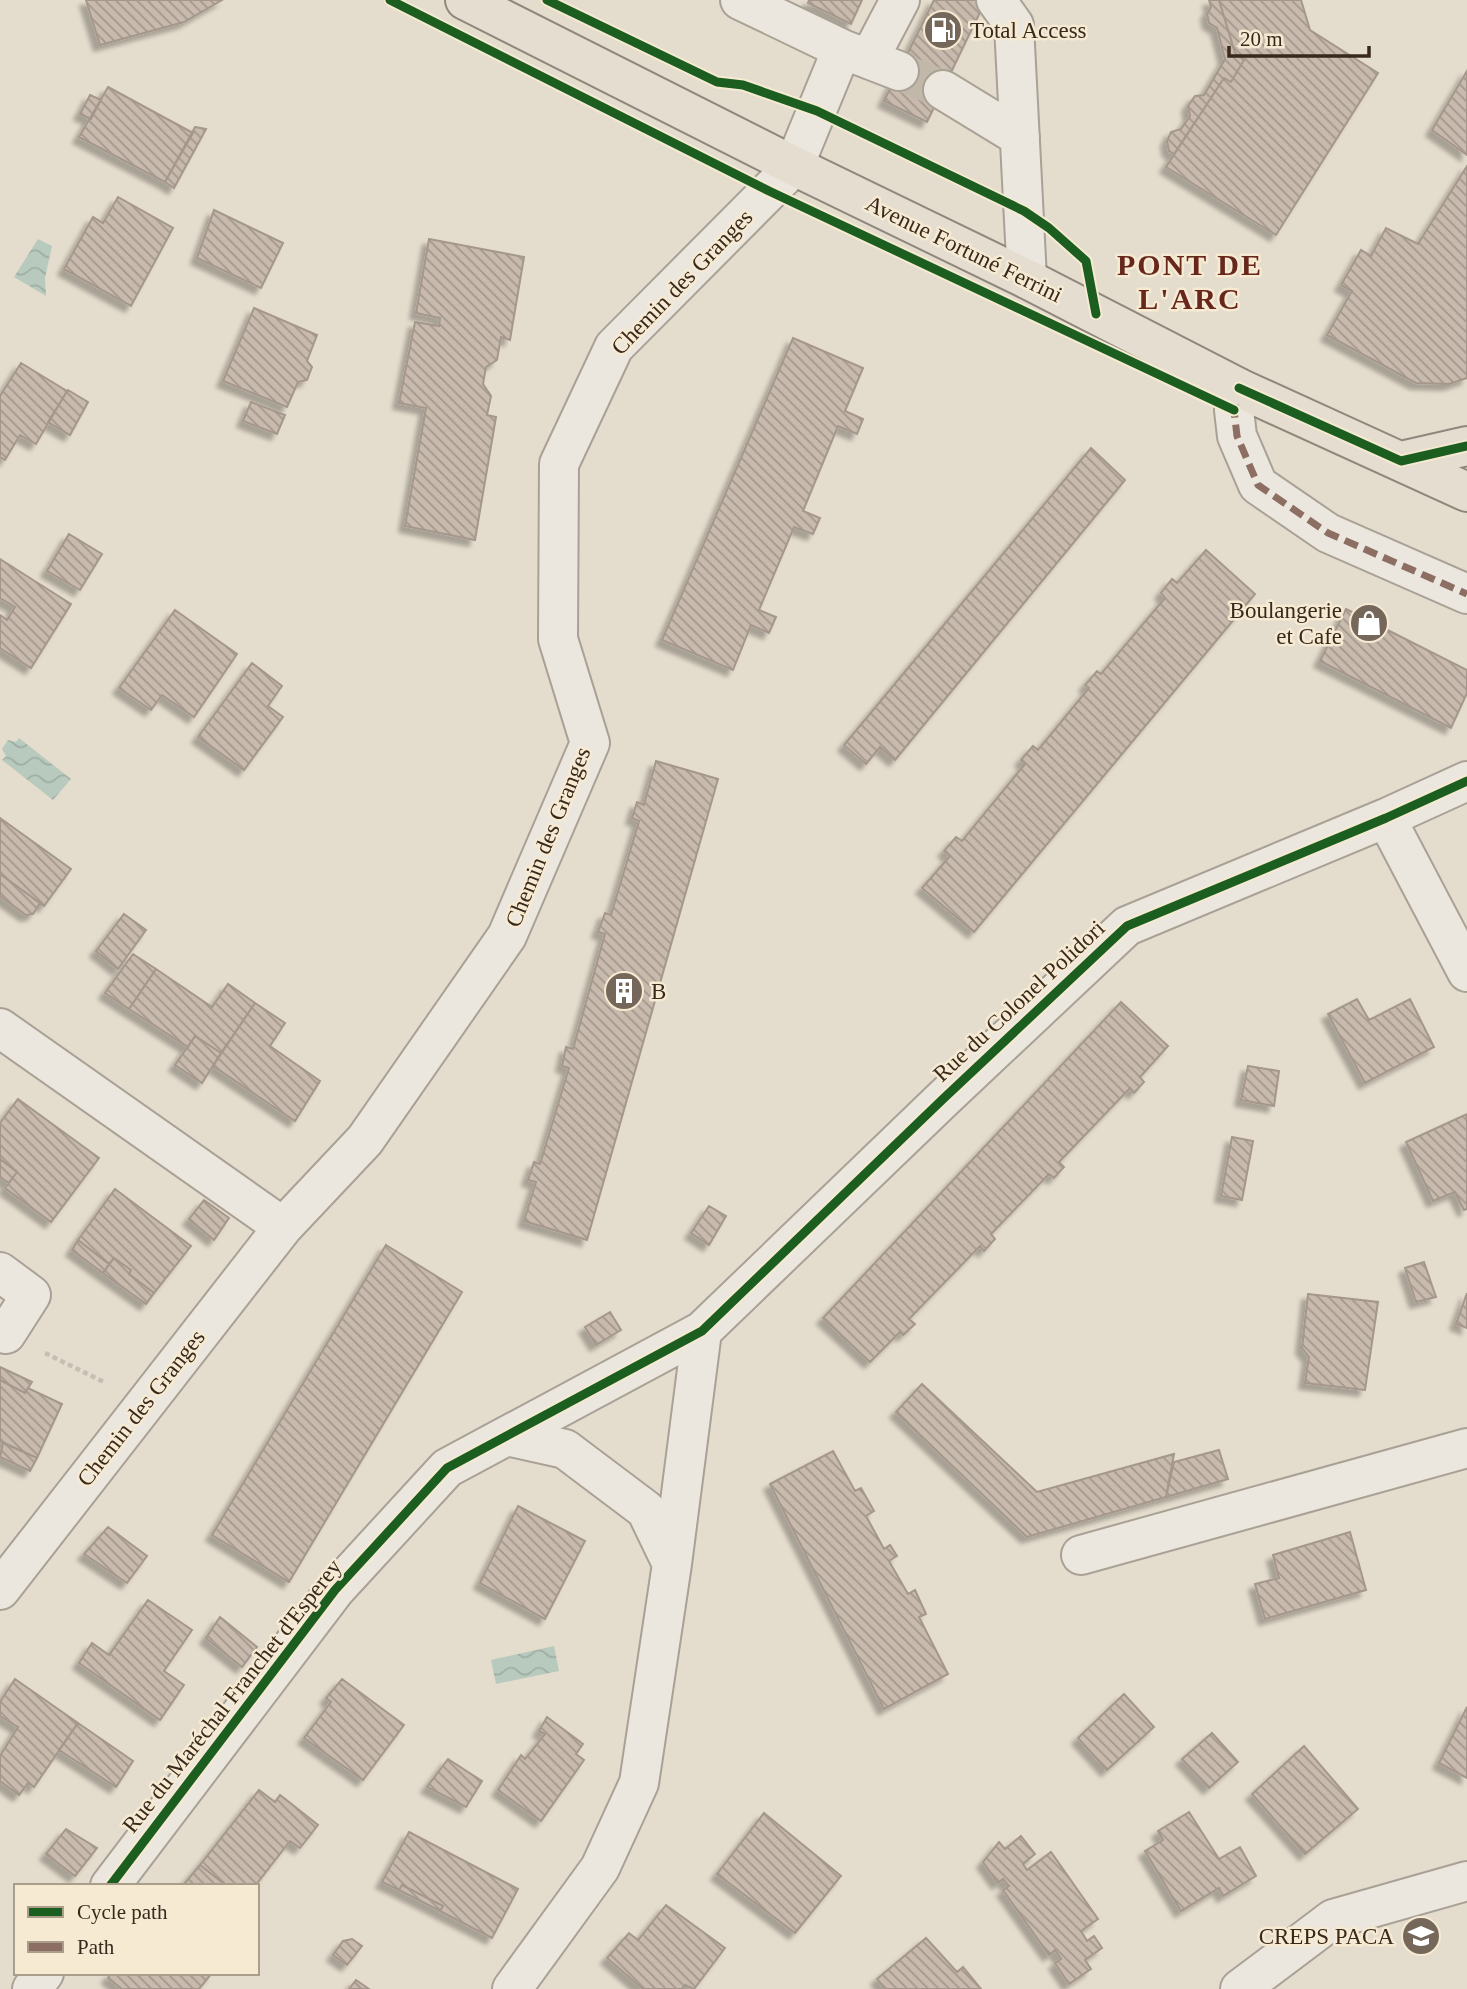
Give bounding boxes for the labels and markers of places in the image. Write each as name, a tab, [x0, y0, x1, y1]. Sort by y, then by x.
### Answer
fuel station icon: Total Access	[922, 9, 964, 51]
place label: Total Access	[970, 18, 1087, 43]
place label: Boulangerie et Cafe	[1230, 598, 1342, 649]
shop icon: Boulangerie et Cafe	[1348, 602, 1390, 644]
building icon: B	[603, 970, 645, 1012]
place label: B	[651, 979, 666, 1004]
school or university icon: CREPS PACA	[1400, 1915, 1442, 1957]
place label: CREPS PACA	[1259, 1924, 1394, 1949]

